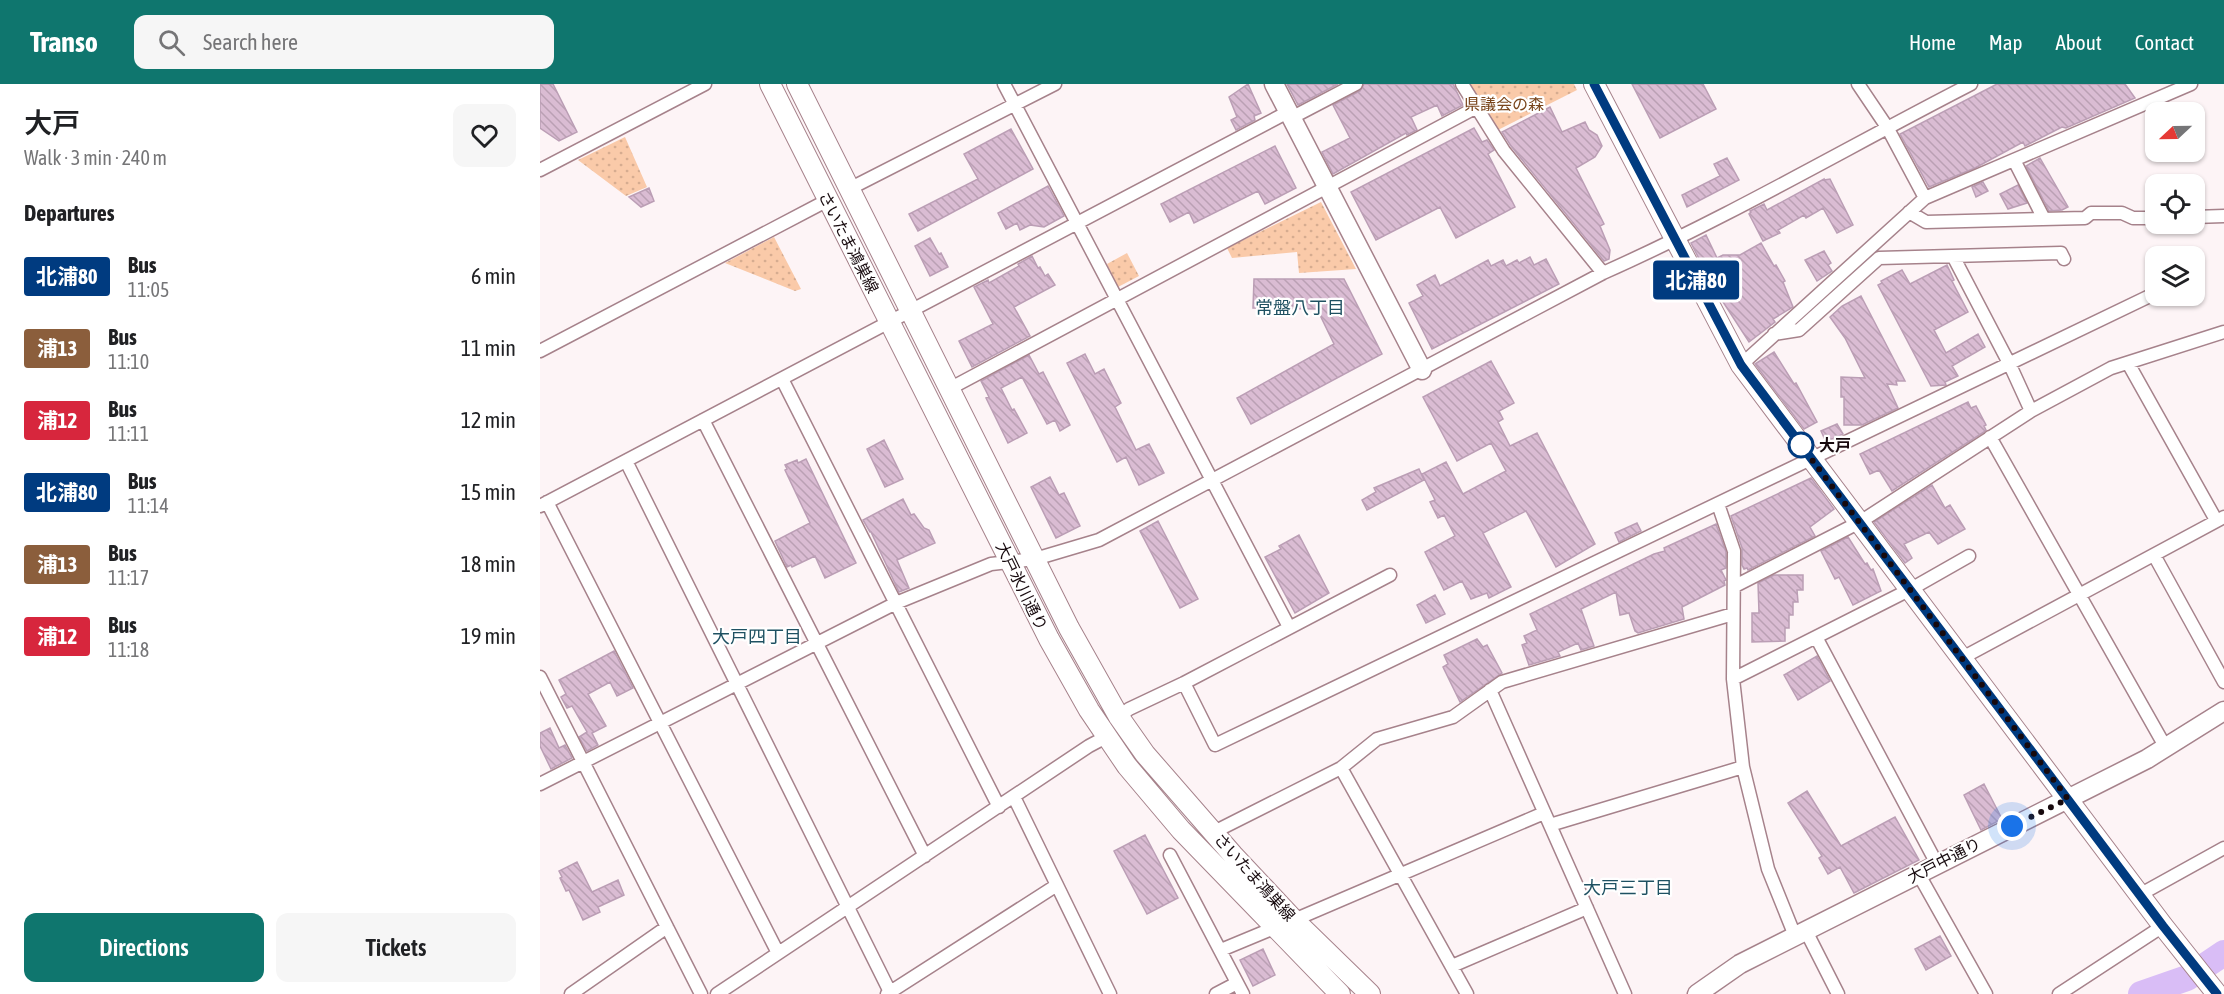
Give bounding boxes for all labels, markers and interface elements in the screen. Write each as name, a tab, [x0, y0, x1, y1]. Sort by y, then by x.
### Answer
search box	[134, 15, 554, 69]
text: Transo	[30, 26, 98, 58]
icon: search	[155, 26, 188, 59]
text: Search here	[203, 29, 298, 55]
text: Home	[1909, 30, 1956, 54]
text: Map	[1989, 30, 2023, 54]
text: About	[2056, 30, 2102, 54]
text: Contact	[2135, 30, 2194, 54]
park label: 県議会の森	[1464, 95, 1544, 113]
north arrow	[2145, 102, 2205, 162]
map controls	[2145, 102, 2205, 306]
button: heart	[453, 104, 516, 167]
text: 大戸	[24, 107, 80, 139]
text: Walk · 3 min · 240 m	[24, 146, 167, 169]
button: locate	[2145, 174, 2205, 234]
street label: さいたま鴻巣線	[816, 188, 882, 296]
text: Departures	[24, 200, 114, 226]
button: layers	[2145, 246, 2205, 306]
text: Bus	[128, 252, 157, 278]
line badge: 北浦80	[1654, 260, 1738, 300]
text: 6 min	[471, 263, 516, 289]
text: 北浦80	[36, 264, 98, 288]
text: 北浦80	[1665, 268, 1727, 292]
text: 11:05	[128, 278, 169, 301]
district label: 常盤八丁目	[1255, 297, 1345, 318]
text: Bus	[108, 324, 137, 350]
text: 11 min	[461, 335, 516, 361]
text: 浦13	[37, 336, 77, 360]
text: 11:10	[108, 350, 149, 373]
text: Bus	[108, 396, 137, 422]
text: 12 min	[461, 407, 516, 433]
text: 浦12	[37, 408, 77, 432]
text: 11:11	[108, 422, 149, 445]
marker: 大戸	[1788, 432, 1814, 458]
place label: 大戸	[1819, 436, 1851, 454]
text: Bus	[128, 468, 157, 494]
text: 15 min	[461, 479, 516, 505]
text: 北浦80	[36, 480, 98, 504]
text: 11:14	[128, 494, 169, 517]
street label: 大戸氷川通り	[993, 539, 1051, 633]
text: Bus	[108, 540, 137, 566]
text: 18 min	[461, 551, 516, 577]
text: 浦13	[37, 552, 77, 576]
text: 11:17	[108, 566, 149, 589]
text: Bus	[108, 612, 137, 638]
text: 19 min	[461, 623, 516, 649]
text: 浦12	[37, 624, 77, 648]
district label: 大戸四丁目	[712, 626, 802, 647]
text: 11:18	[108, 638, 149, 661]
your location	[1997, 811, 2027, 841]
street label: さいたま鴻巣線	[1211, 830, 1299, 924]
street label: 大戸中通り	[1904, 834, 1984, 886]
district label: 大戸三丁目	[1583, 877, 1673, 898]
button: Directions	[24, 913, 264, 982]
button: Tickets	[276, 913, 516, 982]

